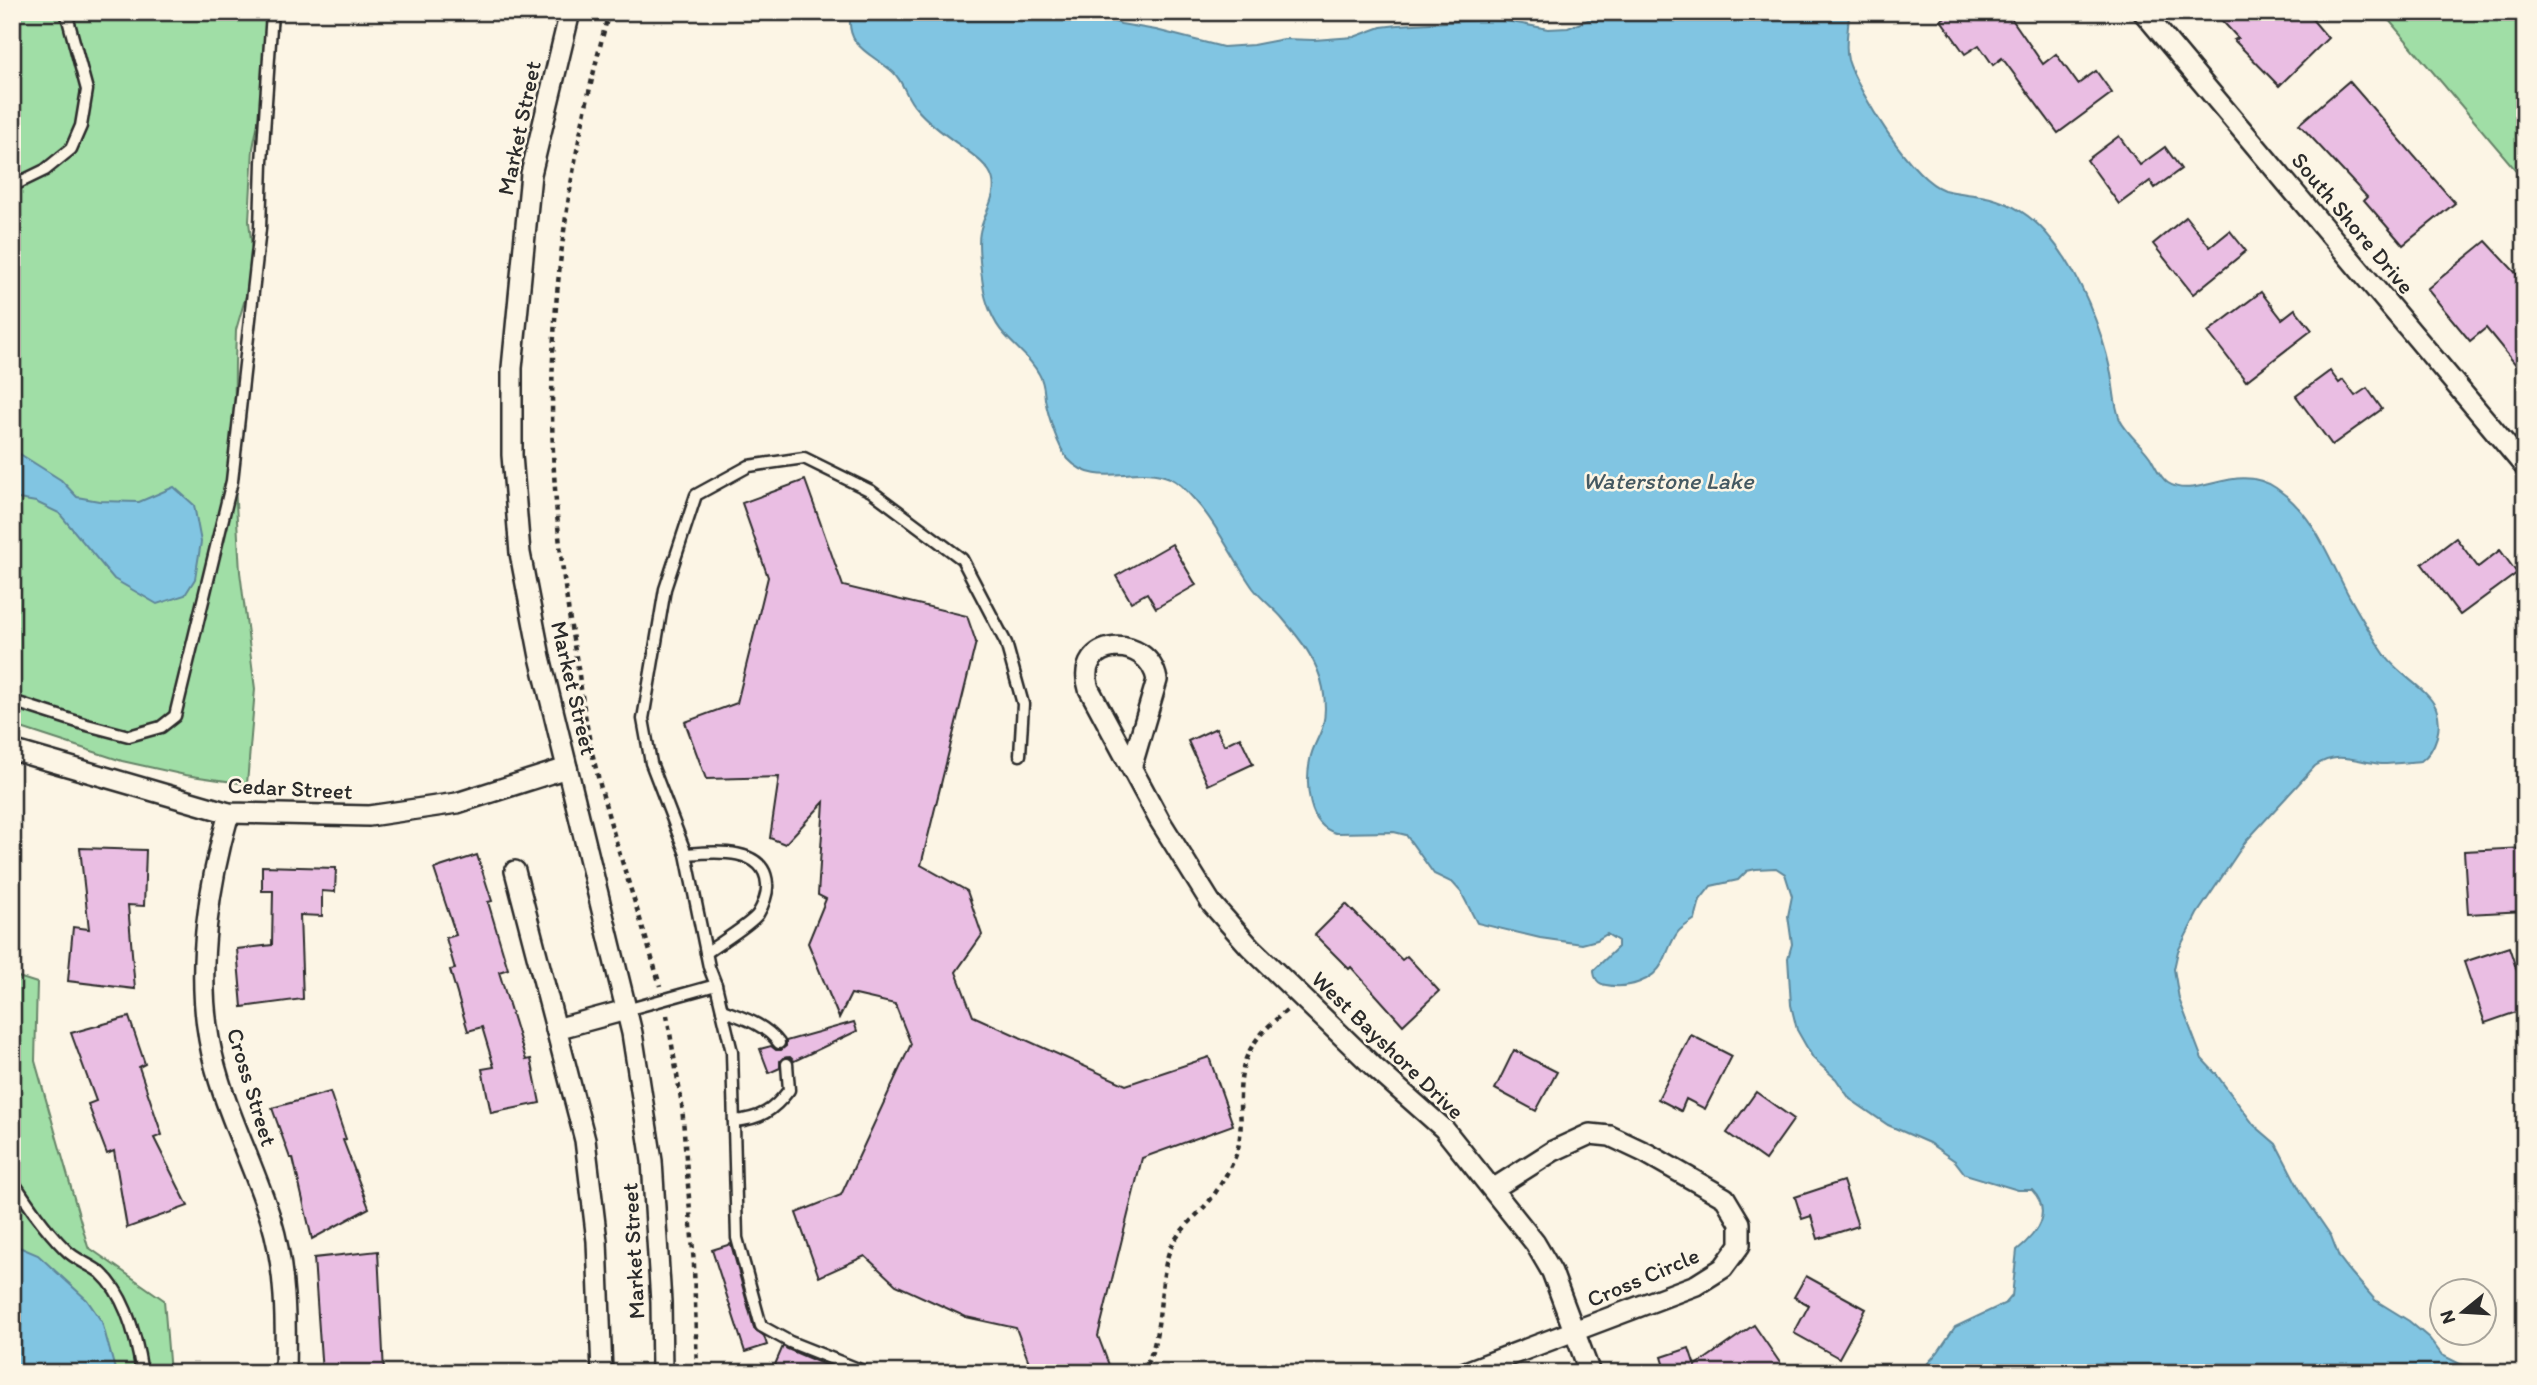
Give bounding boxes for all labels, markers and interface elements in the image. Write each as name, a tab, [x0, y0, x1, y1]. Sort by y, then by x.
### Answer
street label: Market Street	[491, 58, 547, 198]
street label: South Shore Drive	[2286, 146, 2420, 300]
water label: Waterstone Lake	[1582, 466, 1755, 495]
street label: Market Street	[545, 618, 603, 758]
street label: Cedar Street	[227, 771, 354, 805]
street label: West Bayshore Drive	[1306, 965, 1470, 1125]
street label: Cross Street	[221, 1025, 283, 1150]
street label: Market Street	[615, 1182, 651, 1320]
street label: Cross Circle	[1583, 1241, 1703, 1313]
north arrow	[2428, 1276, 2498, 1346]
text: N	[2434, 1307, 2460, 1327]

